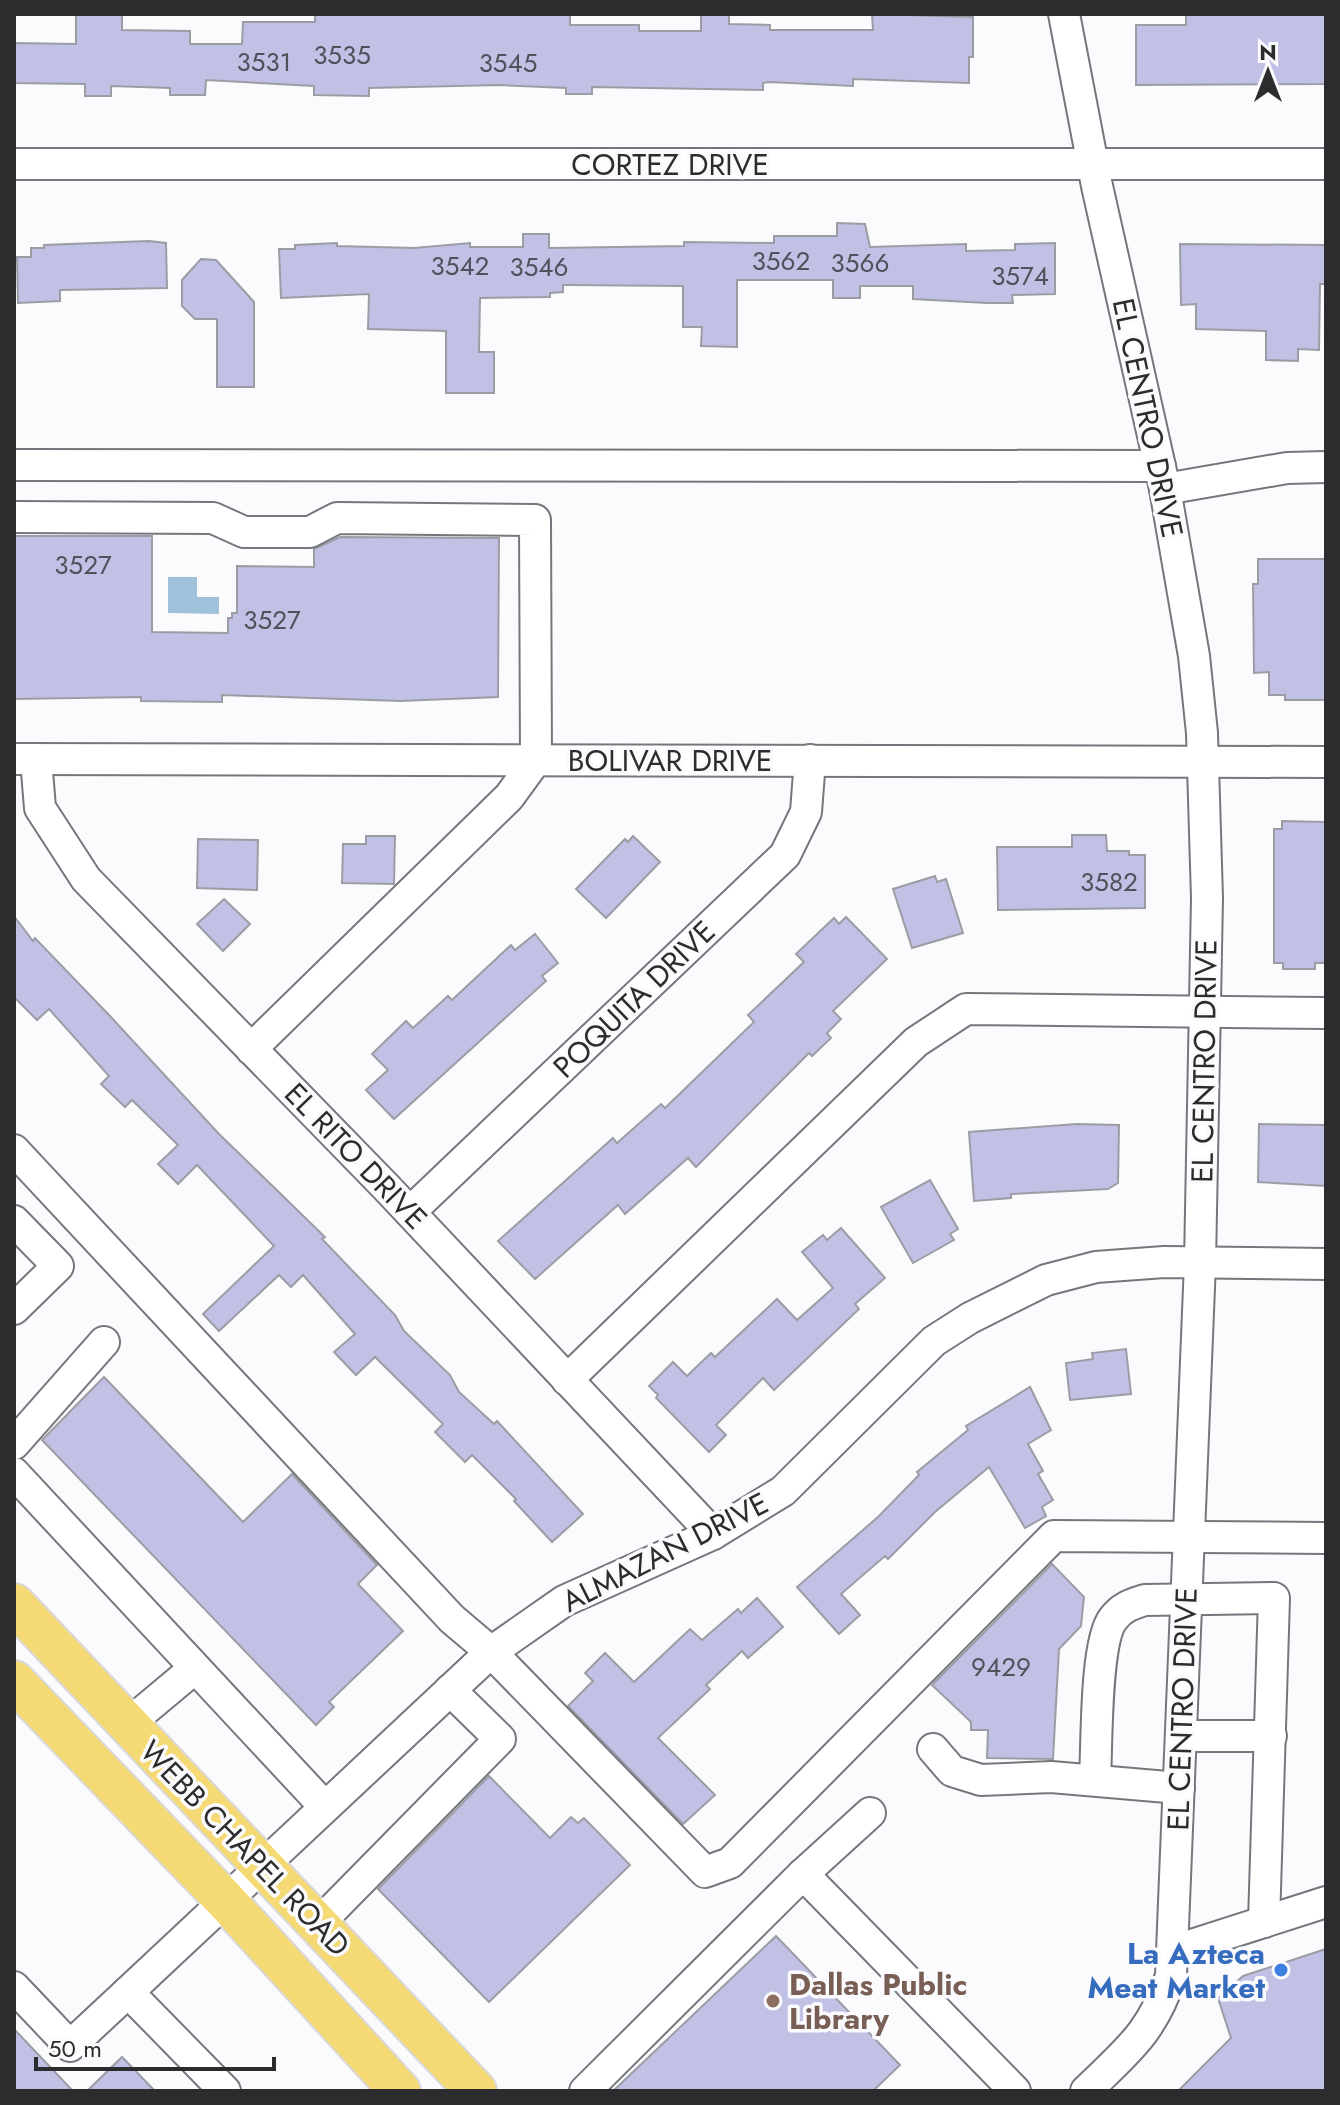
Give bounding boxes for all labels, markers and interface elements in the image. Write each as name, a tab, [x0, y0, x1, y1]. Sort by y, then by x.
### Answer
north arrow	[1228, 32, 1308, 112]
house number: 3535	[313, 36, 371, 74]
text: N	[1259, 36, 1277, 68]
house number: 3531	[237, 43, 291, 81]
house number: 3545	[479, 44, 537, 82]
street label: CORTEZ DRIVE	[571, 143, 769, 186]
house number: 3562	[752, 242, 810, 280]
house number: 3566	[831, 244, 889, 282]
house number: 3542	[431, 247, 489, 285]
house number: 3546	[510, 248, 569, 286]
house number: 3574	[991, 257, 1049, 295]
street label: EL CENTRO DRIVE	[1102, 294, 1194, 542]
house number: 3527	[54, 546, 112, 584]
house number: 3527	[243, 601, 301, 639]
street label: BOLIVAR DRIVE	[568, 739, 772, 782]
house number: 3582	[1080, 863, 1138, 901]
street label: POQUITA DRIVE	[543, 910, 725, 1088]
street label: EL CENTRO DRIVE	[1180, 939, 1228, 1183]
street label: EL RITO DRIVE	[275, 1073, 437, 1239]
street label: ALMAZAN DRIVE	[554, 1481, 776, 1623]
street label: EL CENTRO DRIVE	[1156, 1587, 1208, 1831]
house number: 9429	[971, 1648, 1031, 1686]
street label: WEBB CHAPEL ROAD	[130, 1730, 360, 1966]
place label: La Azteca Meat Market	[1088, 1932, 1265, 2009]
marker: La Azteca Meat Market	[1272, 1961, 1290, 1979]
place label: Dallas Public Library	[789, 1963, 967, 2040]
marker: Dallas Public Library	[764, 1992, 782, 2010]
scale bar	[36, 2021, 274, 2071]
text: 50 m	[48, 2031, 102, 2066]

